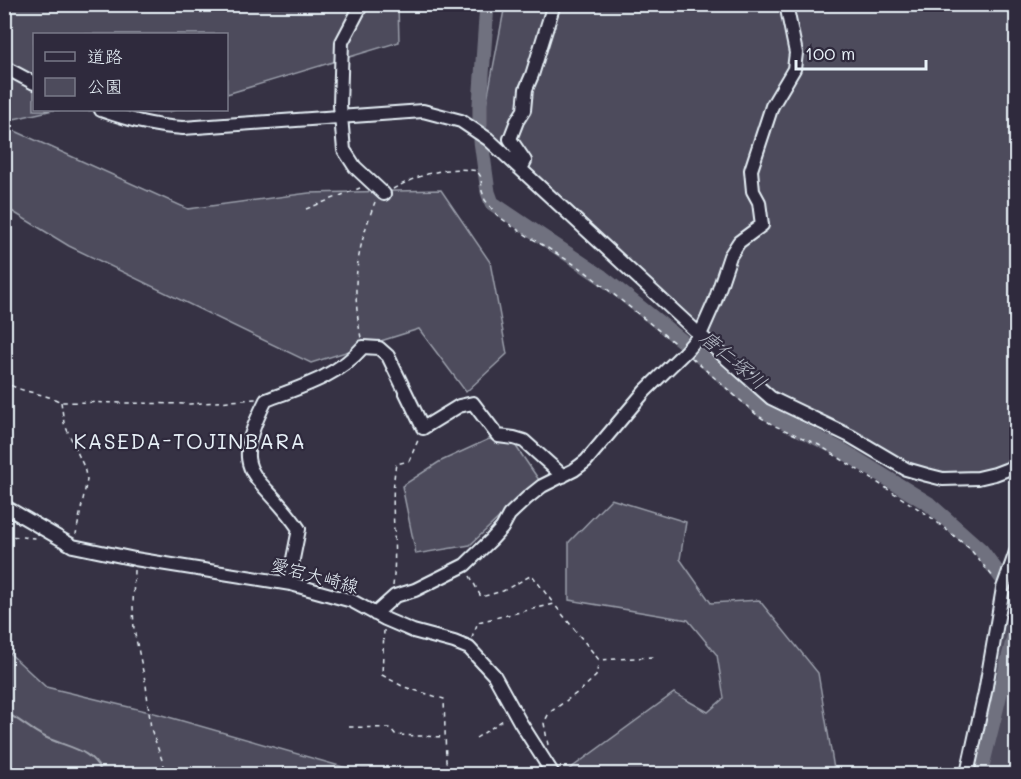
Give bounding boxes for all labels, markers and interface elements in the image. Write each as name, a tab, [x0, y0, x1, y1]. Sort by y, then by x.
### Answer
legend	[33, 33, 228, 111]
scale bar	[796, 33, 926, 71]
text: 100 m	[805, 41, 855, 65]
text: 道路	[87, 44, 123, 68]
text: 公園	[87, 74, 123, 98]
water label: 唐仁塚川	[695, 323, 773, 395]
district label: KASEDA-TOJINBARA	[73, 427, 307, 454]
street label: 愛宕大崎線	[268, 552, 362, 598]

